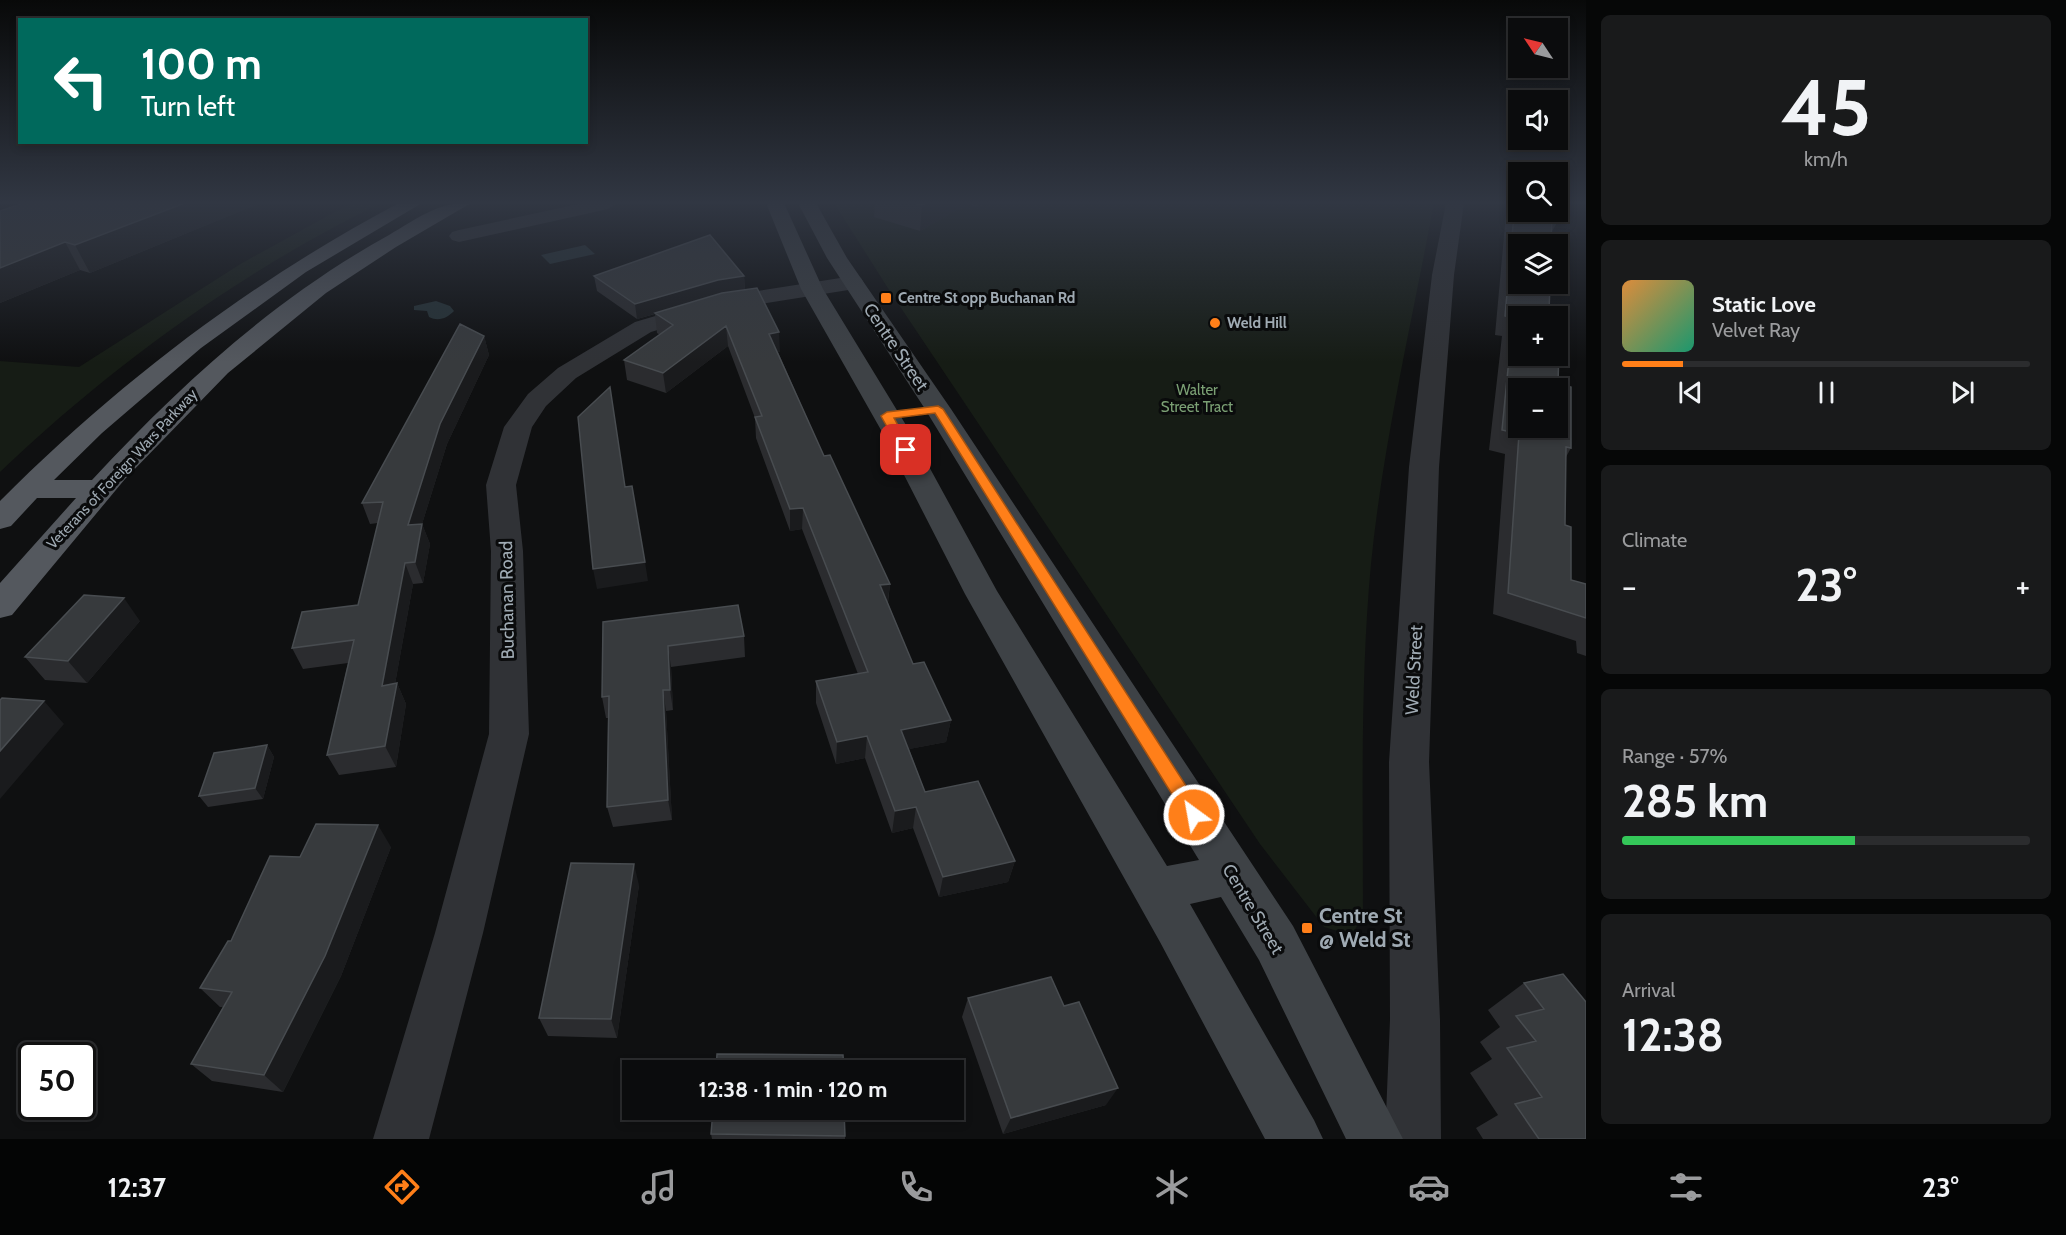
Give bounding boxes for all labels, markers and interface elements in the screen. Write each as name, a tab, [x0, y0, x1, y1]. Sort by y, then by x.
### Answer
north arrow	[1508, 18, 1568, 78]
map controls	[1508, 18, 1568, 438]
text: 100 m	[141, 38, 262, 90]
icon: left	[42, 42, 120, 120]
text: 45	[1781, 60, 1871, 155]
text: Turn left	[141, 90, 235, 123]
button: sound	[1508, 90, 1568, 150]
text: km/h	[1804, 147, 1848, 171]
button: search	[1508, 162, 1568, 222]
button: layers	[1508, 234, 1568, 294]
place label: Centre St opp Buchanan Rd	[898, 289, 1075, 307]
marker: Centre St opp Buchanan Rd	[879, 291, 893, 305]
text: Static Love	[1712, 291, 1816, 318]
street label: Centre Street	[859, 299, 933, 395]
button: +	[1508, 306, 1568, 366]
place label: Weld Hill	[1227, 314, 1287, 332]
marker: Weld Hill	[1208, 316, 1222, 330]
text: Velvet Ray	[1712, 318, 1800, 342]
icon: previous	[1674, 376, 1707, 409]
icon: pause	[1810, 376, 1843, 409]
icon: next	[1946, 376, 1979, 409]
button: −	[1508, 378, 1568, 438]
park label: Walter Street Tract	[1161, 381, 1233, 416]
street label: Veterans of Foreign Wars Parkway	[43, 385, 201, 553]
pin	[880, 424, 931, 475]
icon: arrive	[889, 433, 922, 466]
text: Climate	[1622, 528, 1687, 552]
street label: Buchanan Road	[495, 541, 519, 659]
text: 23°	[1795, 558, 1857, 612]
text: −	[1622, 566, 1637, 606]
text: +	[2015, 566, 2030, 606]
street label: Weld Street	[1401, 624, 1427, 716]
text: Range · 57%	[1622, 744, 1728, 768]
text: 285 km	[1622, 774, 1768, 828]
position arrow	[1162, 783, 1226, 847]
street label: Centre Street	[1218, 860, 1288, 958]
place label: Centre St @ Weld St	[1319, 903, 1410, 952]
marker: Centre St @ Weld St	[1300, 921, 1314, 935]
text: Arrival	[1622, 978, 1675, 1002]
text: 12:38	[1622, 1008, 1724, 1062]
speed limit sign: 50	[18, 1042, 96, 1120]
text: 12:38 · 1 min · 120 m	[699, 1076, 887, 1103]
icon: directions	[381, 1166, 423, 1208]
icon: music	[638, 1166, 680, 1208]
icon: phone	[895, 1166, 937, 1208]
icon: climate	[1151, 1166, 1193, 1208]
icon: car	[1408, 1166, 1450, 1208]
icon: filters	[1665, 1166, 1707, 1208]
text: 12:37	[107, 1171, 166, 1204]
text: 23°	[1922, 1171, 1959, 1204]

